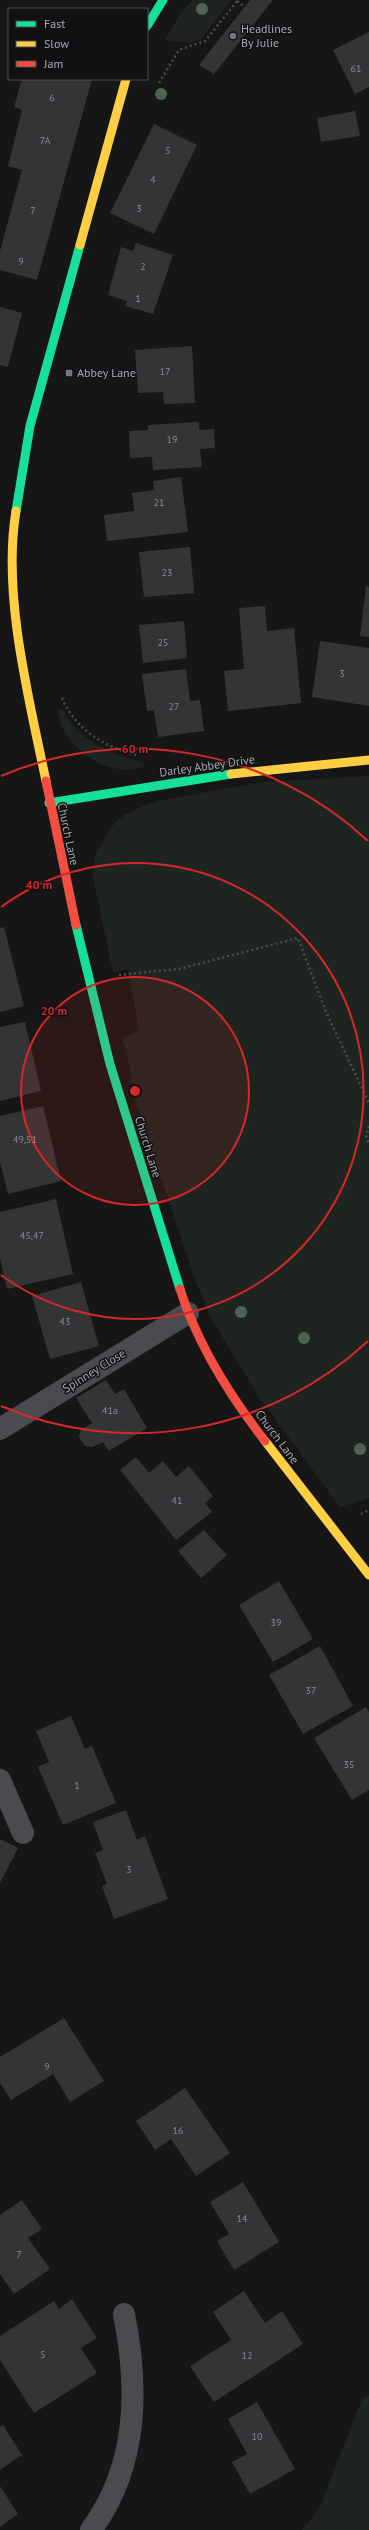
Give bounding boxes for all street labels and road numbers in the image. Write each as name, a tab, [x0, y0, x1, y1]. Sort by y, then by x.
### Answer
street label: Darley Abbey Drive	[158, 751, 256, 780]
street label: Church Lane	[55, 801, 82, 867]
street label: Church Lane	[132, 1114, 165, 1180]
street label: Spinney Close	[60, 1345, 128, 1396]
street label: Church Lane	[252, 1407, 303, 1467]

